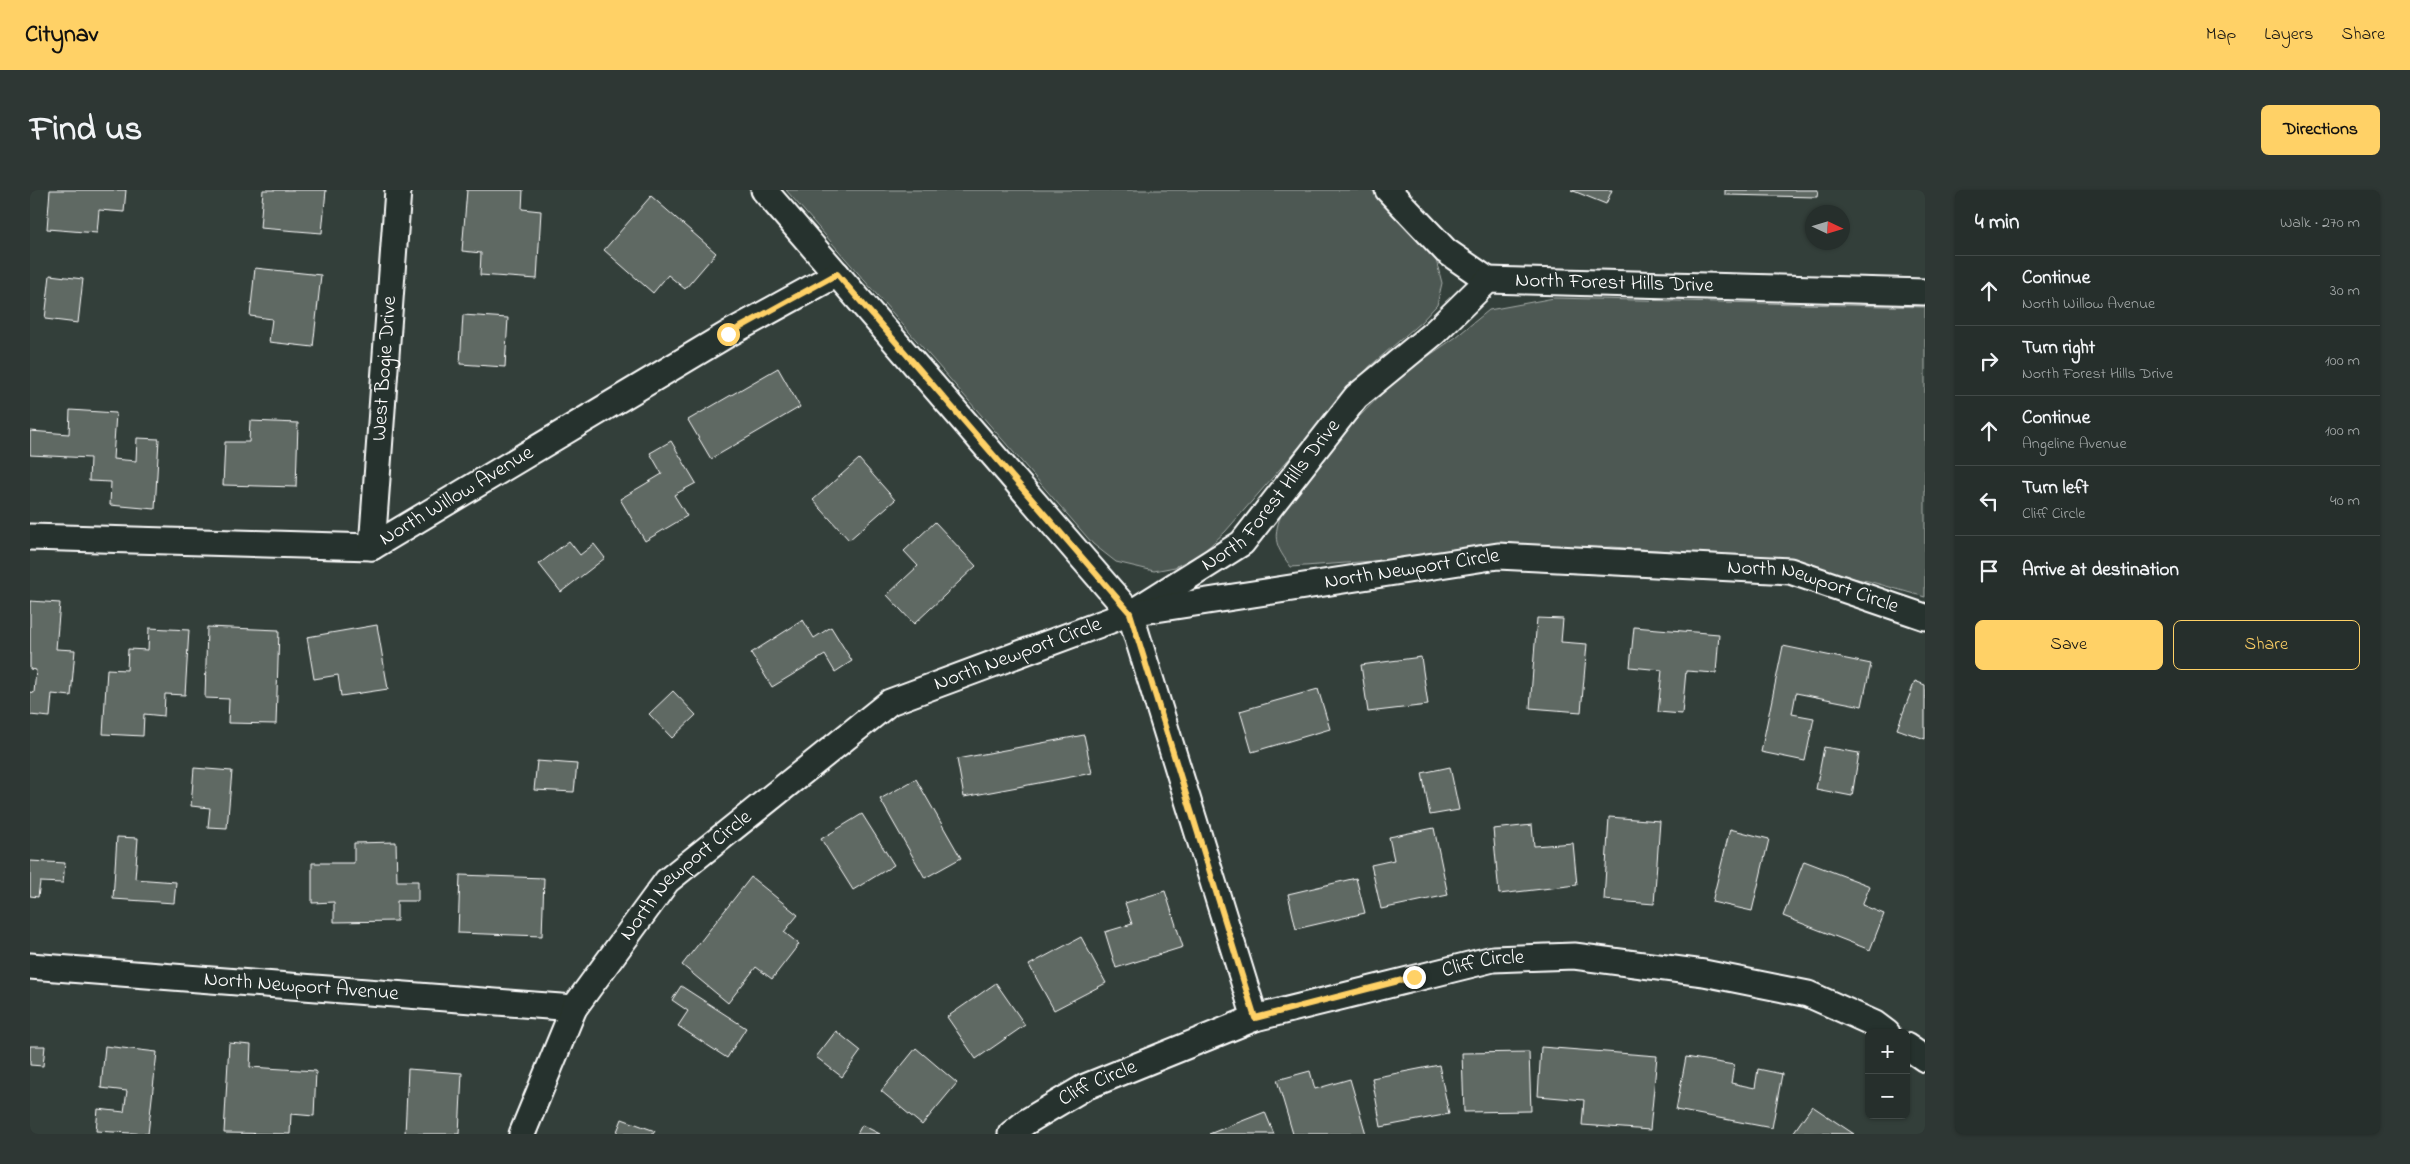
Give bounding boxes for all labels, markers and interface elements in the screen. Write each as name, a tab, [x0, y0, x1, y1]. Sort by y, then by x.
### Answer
text: Citynav	[25, 18, 98, 53]
text: Map	[2206, 22, 2236, 48]
text: Layers	[2264, 22, 2314, 48]
text: Share	[2342, 22, 2385, 48]
text: Find us	[30, 105, 142, 156]
button: Directions	[2261, 105, 2380, 155]
north arrow	[1805, 205, 1850, 250]
text: 4 min	[1975, 208, 2019, 238]
text: Walk · 270 m	[2280, 211, 2360, 235]
text: Continue	[2022, 265, 2090, 292]
street label: North Forest Hills Drive	[1515, 266, 1715, 301]
icon: ahead	[1975, 277, 2003, 305]
text: 30 m	[2330, 279, 2360, 303]
text: North Willow Avenue	[2022, 292, 2155, 316]
street label: West Bogie Drive	[365, 294, 405, 442]
route start	[717, 323, 740, 346]
text: Turn right	[2022, 335, 2095, 362]
icon: right	[1975, 347, 2003, 375]
text: 100 m	[2325, 349, 2360, 373]
text: North Forest Hills Drive	[2022, 362, 2173, 386]
text: Continue	[2022, 405, 2090, 432]
street label: North Forest Hills Drive	[1196, 412, 1349, 580]
icon: ahead	[1975, 417, 2003, 445]
text: 100 m	[2325, 419, 2360, 443]
text: Angeline Avenue	[2022, 432, 2127, 456]
street label: North Willow Avenue	[374, 438, 540, 554]
text: Turn left	[2022, 475, 2089, 502]
icon: left	[1975, 487, 2003, 515]
text: 40 m	[2330, 489, 2360, 513]
text: Cliff Circle	[2022, 502, 2085, 526]
street label: North Newport Circle	[1322, 541, 1502, 598]
street label: North Newport Circle	[1727, 553, 1903, 622]
icon: arrive	[1975, 557, 2003, 585]
text: Arrive at destination	[2022, 557, 2179, 584]
street label: North Newport Circle	[930, 610, 1106, 699]
button: Save	[1975, 620, 2163, 670]
button: Share	[2173, 620, 2360, 670]
street label: North Newport Circle	[613, 803, 759, 947]
street label: Cliff Circle	[1439, 943, 1525, 986]
street label: North Newport Avenue	[203, 964, 400, 1009]
route end	[1403, 966, 1426, 989]
map controls	[1865, 1029, 1910, 1119]
button: +	[1865, 1029, 1910, 1074]
street label: Cliff Circle	[1053, 1052, 1142, 1114]
button: −	[1865, 1074, 1910, 1119]

